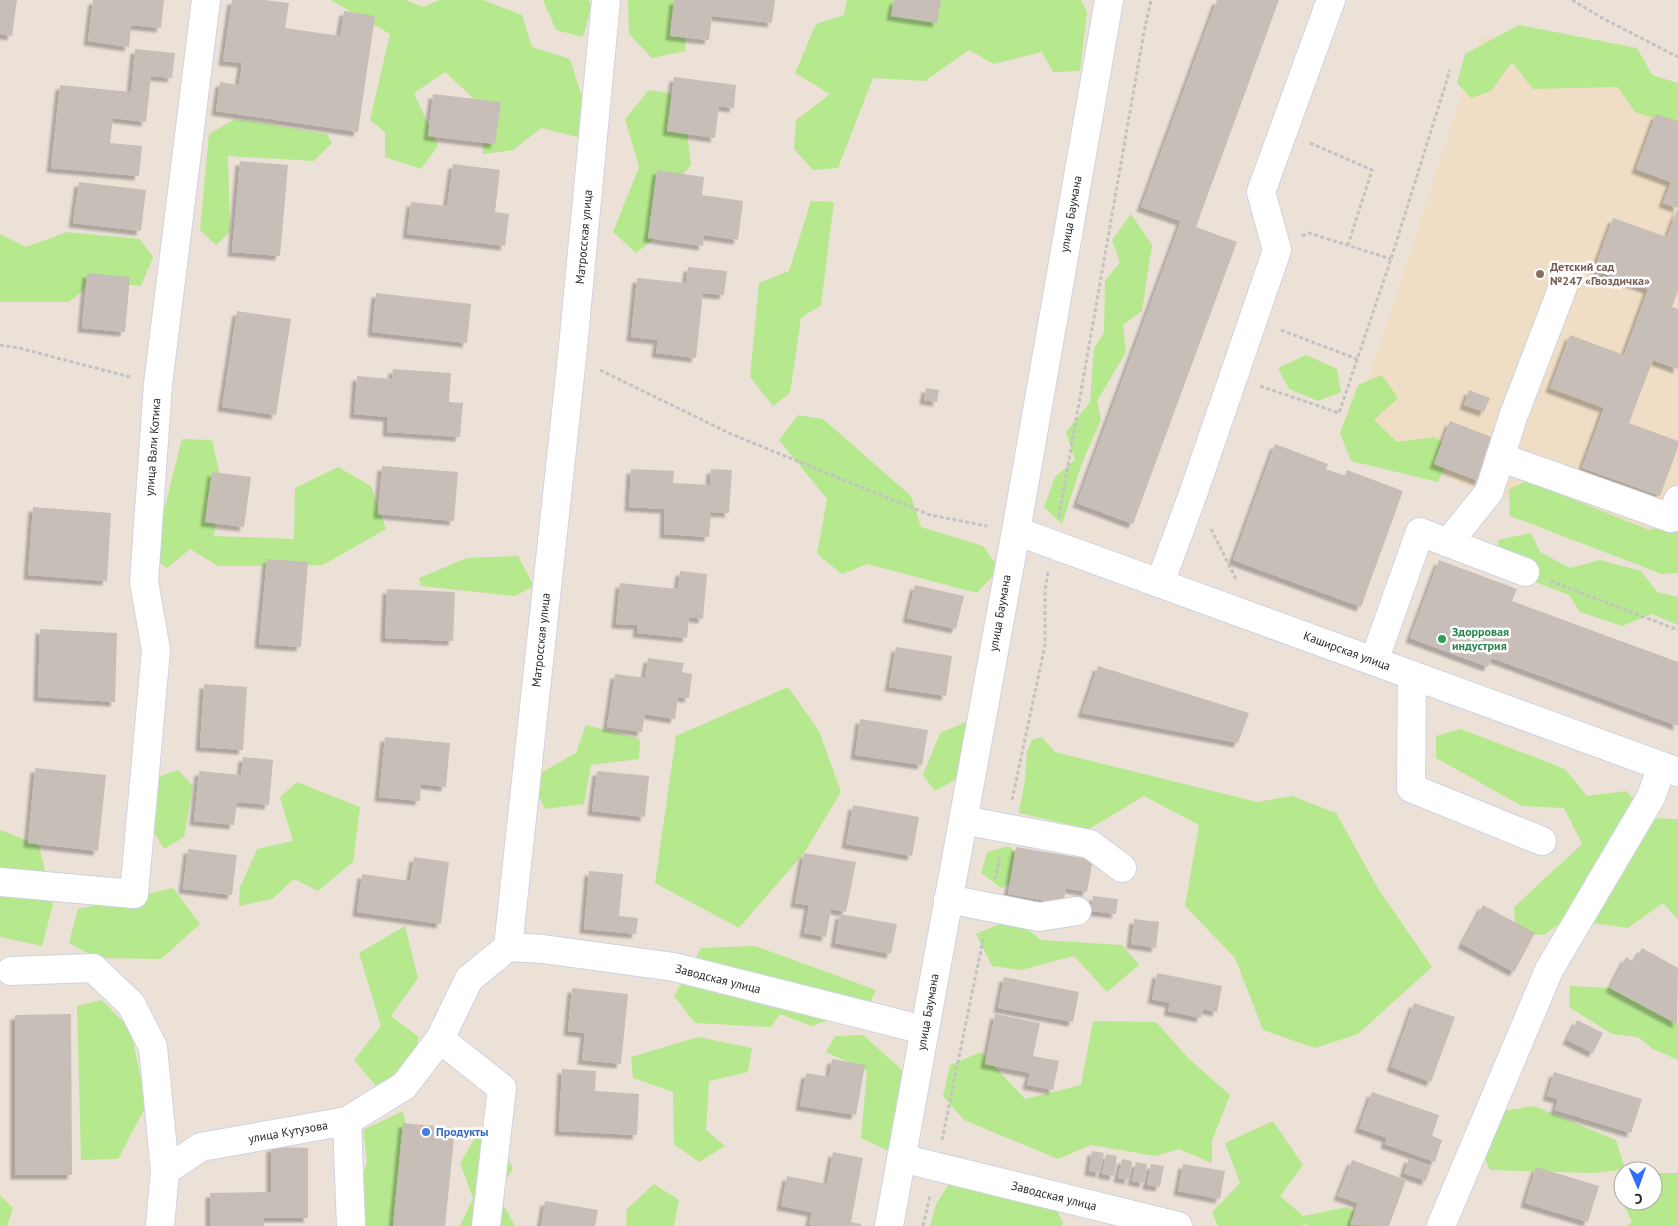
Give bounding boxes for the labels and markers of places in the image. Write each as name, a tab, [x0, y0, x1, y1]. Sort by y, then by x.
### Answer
place label: Детский сад №247 «Гвоздичка»	[1550, 259, 1650, 288]
marker: Детский сад №247 «Гвоздичка»	[1534, 268, 1546, 280]
place label: Здорровая индустрия	[1452, 624, 1509, 653]
marker: Здорровая индустрия	[1436, 633, 1448, 645]
place label: Продукты	[436, 1124, 488, 1139]
marker: Продукты	[420, 1126, 432, 1138]

